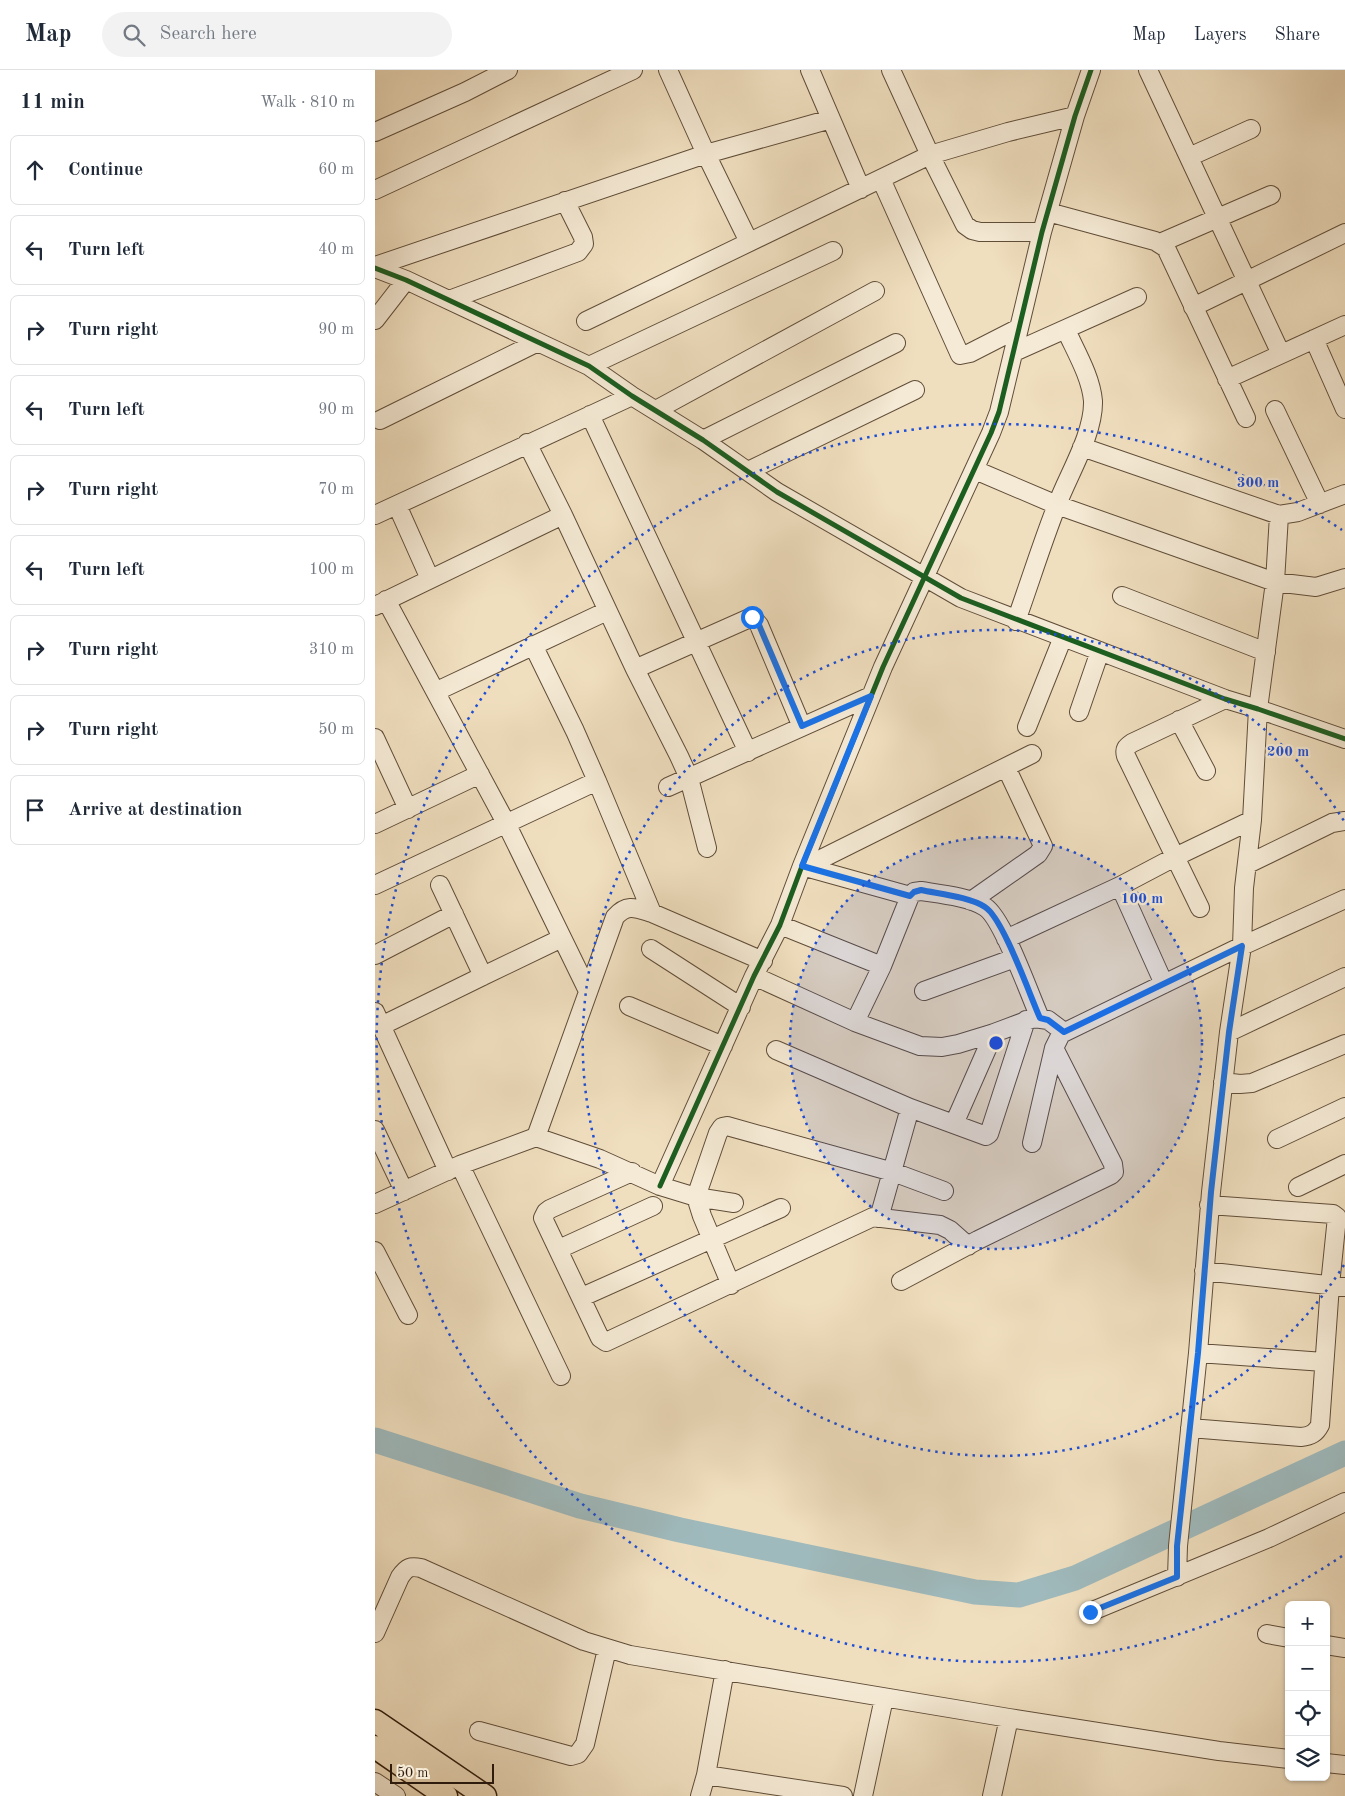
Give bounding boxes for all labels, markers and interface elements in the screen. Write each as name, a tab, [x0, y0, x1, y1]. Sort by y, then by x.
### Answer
search box	[102, 12, 452, 57]
icon: search	[120, 21, 148, 49]
text: Map	[25, 23, 72, 47]
text: Search here	[160, 25, 257, 44]
text: Map	[1132, 26, 1166, 44]
text: Layers	[1194, 26, 1246, 44]
text: Share	[1274, 26, 1320, 44]
text: 11 min	[20, 92, 85, 113]
text: Walk · 810 m	[260, 95, 355, 111]
icon: ahead	[21, 156, 49, 184]
text: Continue	[68, 161, 143, 180]
text: 60 m	[318, 162, 354, 178]
icon: left	[21, 236, 49, 264]
text: Turn left	[68, 241, 145, 260]
text: 40 m	[318, 242, 354, 258]
icon: right	[21, 316, 49, 344]
text: Turn right	[68, 321, 158, 340]
text: 90 m	[318, 322, 354, 338]
icon: left	[21, 396, 49, 424]
text: Turn left	[68, 401, 145, 420]
text: 90 m	[318, 402, 354, 418]
icon: right	[21, 476, 49, 504]
text: 300 m	[1237, 476, 1279, 491]
text: Turn right	[68, 481, 158, 500]
text: 70 m	[318, 482, 354, 498]
icon: left	[21, 556, 49, 584]
text: Turn left	[68, 561, 145, 580]
text: 100 m	[309, 562, 354, 578]
route start	[741, 606, 764, 629]
icon: right	[21, 636, 49, 664]
text: Turn right	[68, 641, 158, 660]
text: 310 m	[309, 642, 354, 658]
icon: right	[21, 716, 49, 744]
text: Turn right	[68, 721, 158, 740]
text: 50 m	[318, 722, 354, 738]
text: 200 m	[1267, 745, 1309, 760]
icon: arrive	[21, 796, 49, 824]
text: Arrive at destination	[68, 801, 242, 820]
text: 100 m	[1121, 892, 1163, 907]
centre of rings	[987, 1034, 1005, 1052]
route end	[1079, 1601, 1102, 1624]
map controls	[1285, 1601, 1330, 1781]
button: +	[1285, 1601, 1330, 1646]
button: −	[1285, 1646, 1330, 1691]
button: locate	[1285, 1691, 1330, 1736]
button: layers	[1285, 1736, 1330, 1781]
scale bar	[390, 1761, 494, 1784]
text: 50 m	[397, 1766, 428, 1780]

